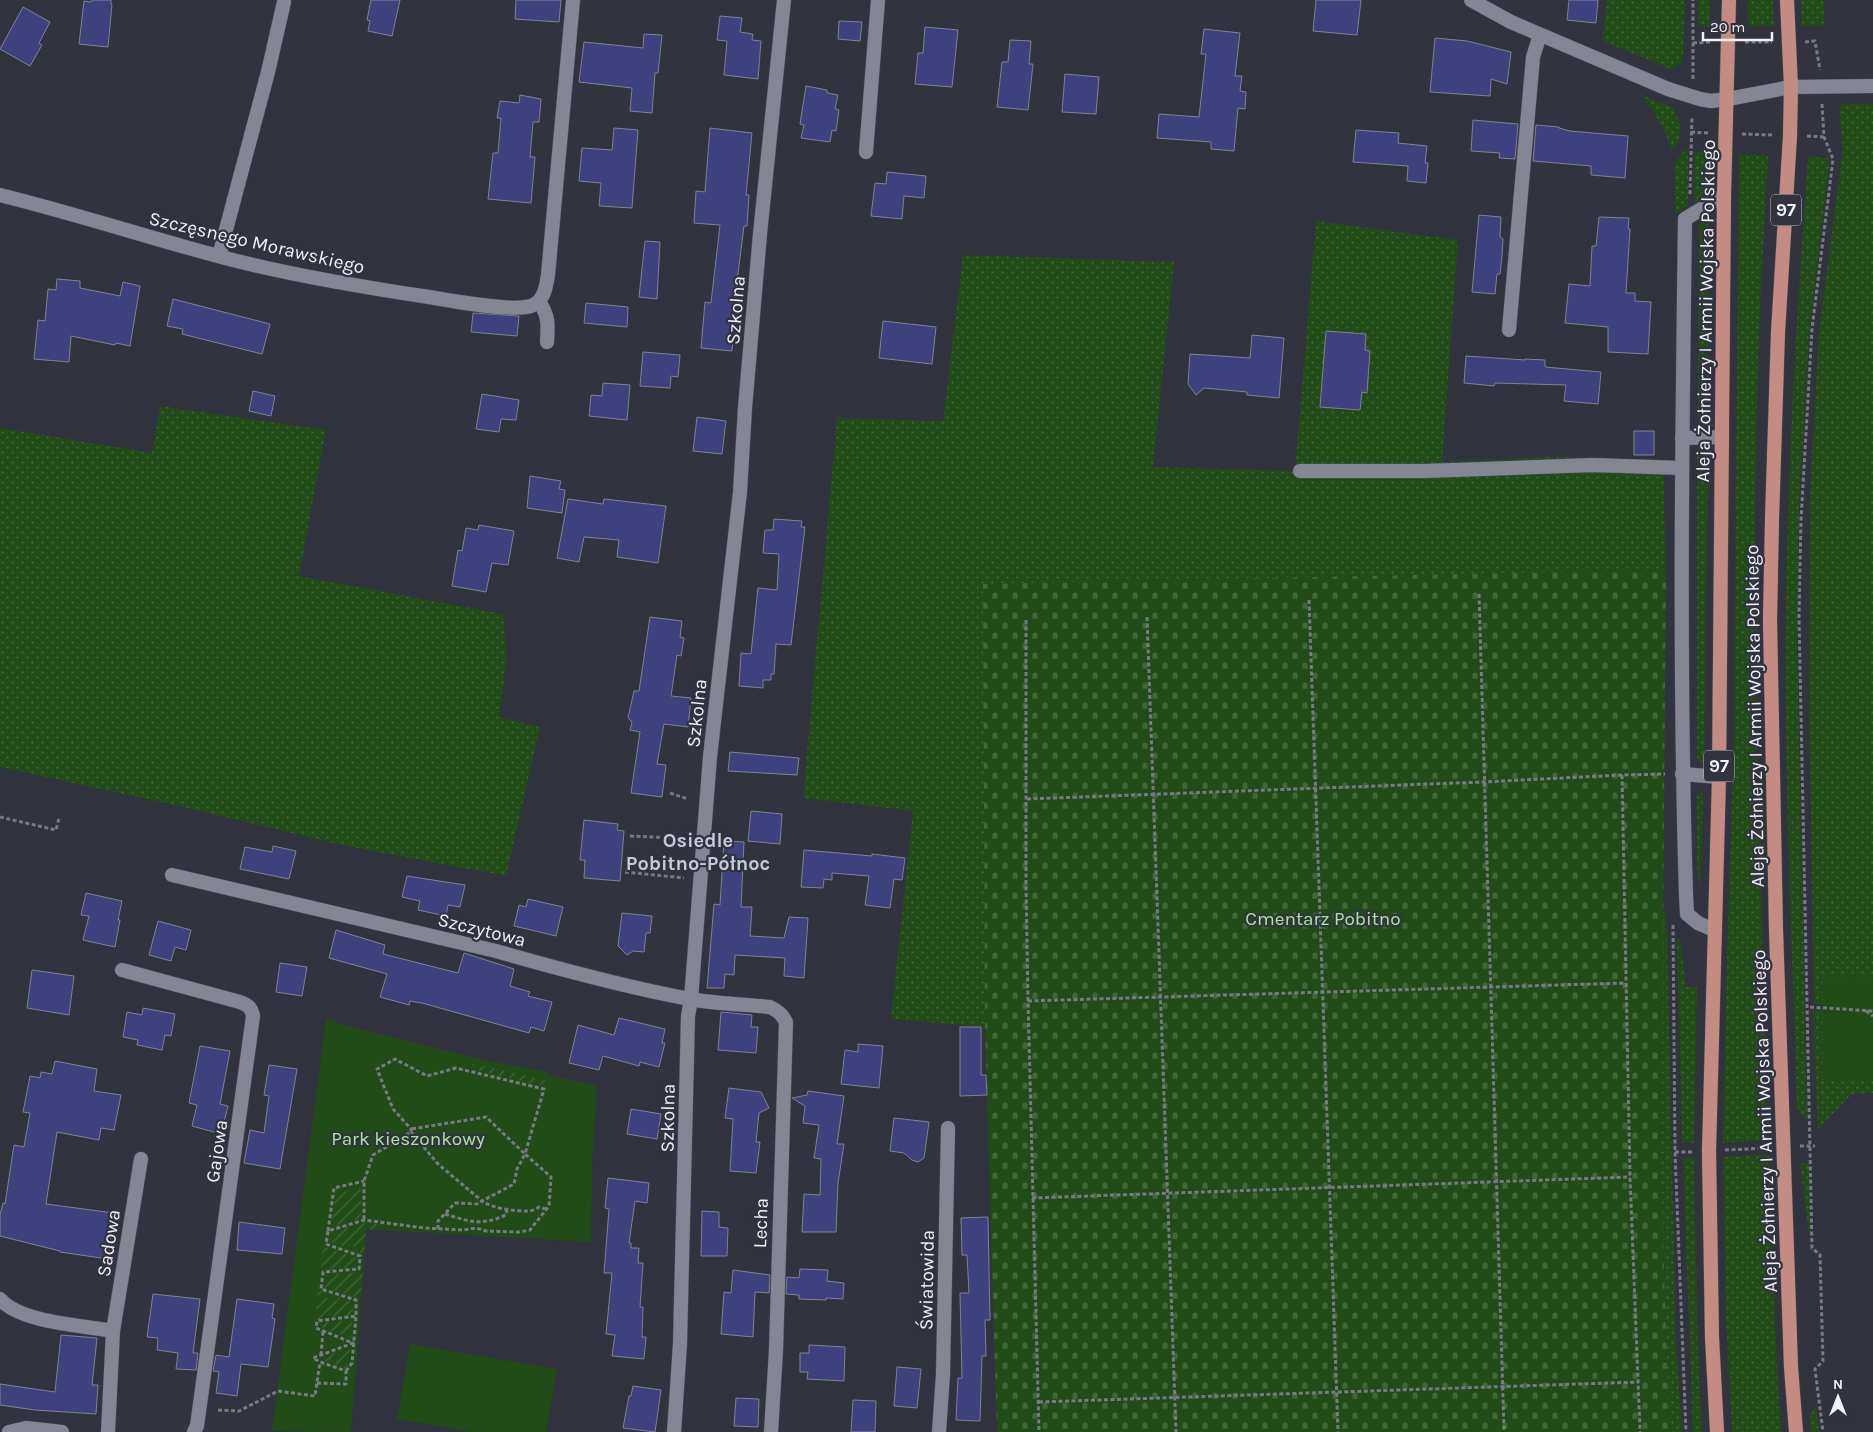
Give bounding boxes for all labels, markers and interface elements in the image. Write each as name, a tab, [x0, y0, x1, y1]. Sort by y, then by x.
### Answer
scale bar	[1703, 10, 1772, 42]
text: 20 m	[1710, 18, 1745, 36]
street label: Aleja Żołnierzy I Armii Wojska Polskiego	[1692, 139, 1720, 483]
road number: 97	[1771, 194, 1801, 226]
street label: Szczęsnego Morawskiego	[147, 207, 367, 279]
street label: Szkolna	[722, 275, 750, 345]
street label: Aleja Żołnierzy I Armii Wojska Polskiego	[1741, 544, 1769, 888]
street label: Szkolna	[682, 678, 712, 748]
road number: 97	[1704, 750, 1734, 781]
district label: Osiedle Pobitno-Północ	[626, 829, 770, 875]
street label: Szczytowa	[435, 908, 528, 952]
park label: Cmentarz Pobitno	[1245, 908, 1401, 930]
street label: Aleja Żołnierzy I Armii Wojska Polskiego	[1748, 949, 1782, 1293]
street label: Szkolna	[656, 1083, 680, 1153]
street label: Gajowa	[202, 1118, 232, 1184]
park label: Park kieszonkowy	[331, 1128, 485, 1150]
street label: Lecha	[749, 1197, 773, 1249]
street label: Sadowa	[93, 1208, 125, 1278]
street label: Światowida	[914, 1230, 939, 1330]
north arrow	[1813, 1372, 1863, 1422]
text: N	[1833, 1376, 1843, 1393]

